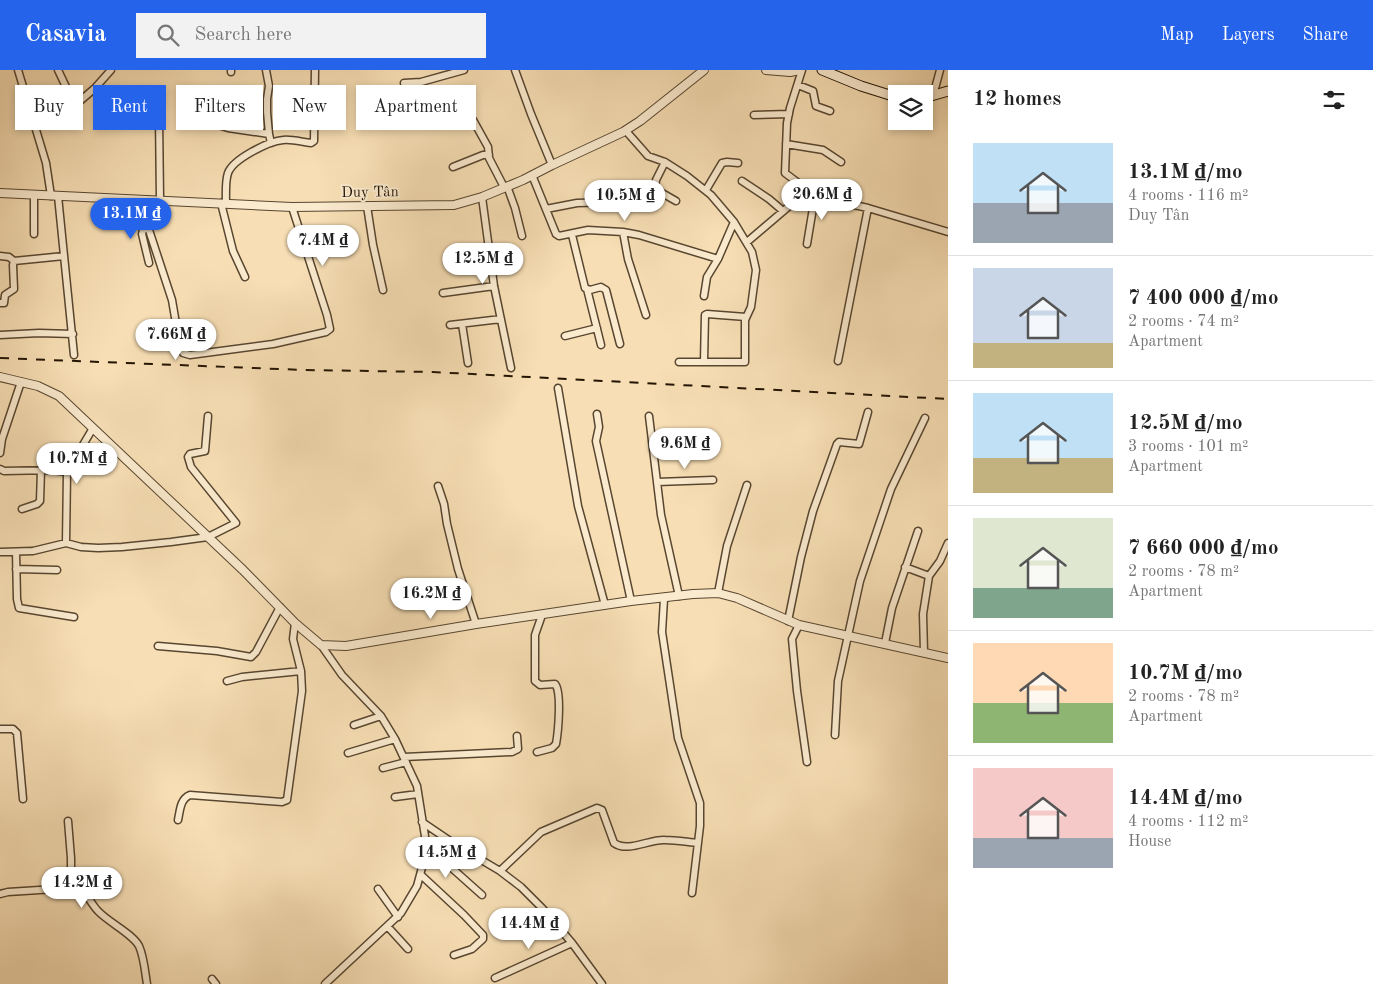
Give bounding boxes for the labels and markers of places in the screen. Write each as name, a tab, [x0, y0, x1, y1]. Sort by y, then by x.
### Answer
pin: 20.6M ₫	[776, 178, 868, 221]
pin: 10.5M ₫	[579, 180, 671, 222]
pin: 13.1M ₫	[85, 198, 177, 240]
pin: 7.4M ₫	[282, 224, 364, 267]
pin: 12.5M ₫	[437, 242, 529, 285]
pin: 7.66M ₫	[130, 318, 222, 361]
pin: 9.6M ₫	[644, 428, 726, 470]
pin: 10.7M ₫	[31, 442, 123, 485]
pin: 16.2M ₫	[385, 578, 477, 620]
pin: 14.5M ₫	[400, 836, 492, 879]
pin: 14.2M ₫	[36, 866, 128, 909]
pin: 14.4M ₫	[483, 908, 575, 950]

